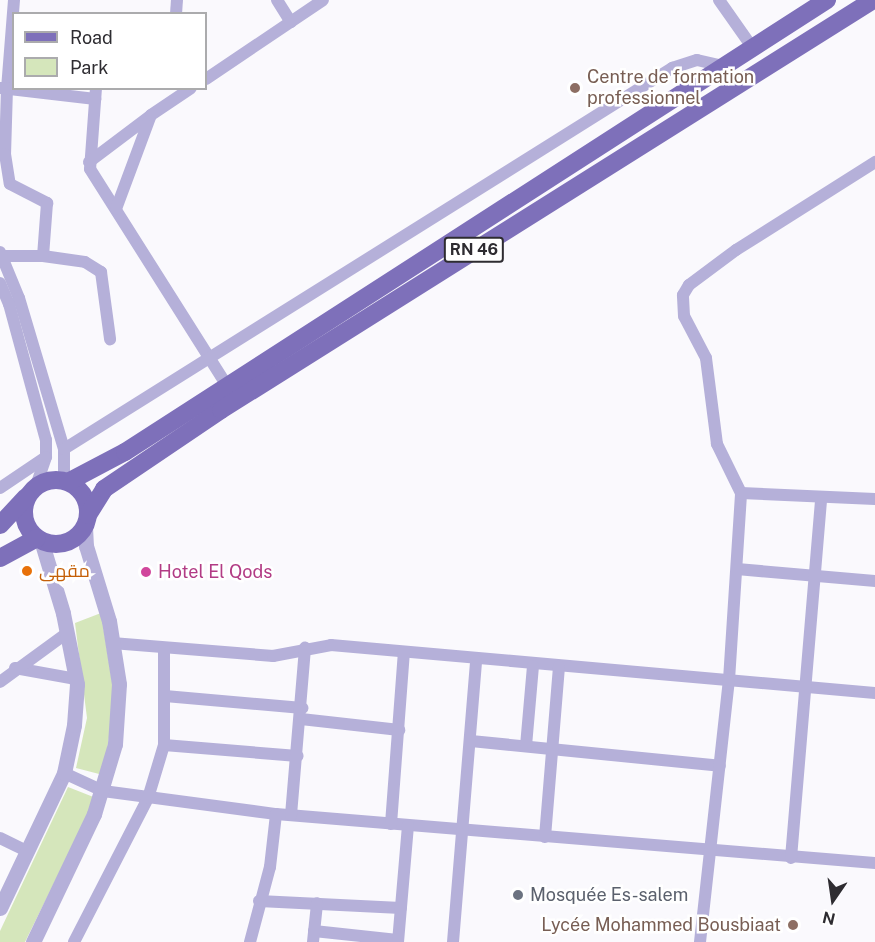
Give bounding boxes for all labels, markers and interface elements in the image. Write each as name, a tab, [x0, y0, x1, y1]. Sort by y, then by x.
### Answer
legend	[12, 12, 207, 90]
text: Road	[70, 27, 113, 48]
text: Park	[70, 57, 108, 78]
place label: Centre de formation professionnel	[587, 67, 755, 110]
marker: Centre de formation professionnel	[568, 81, 582, 95]
road number: RN 46	[442, 237, 506, 263]
place label: مقهى	[39, 560, 90, 582]
place label: Hotel El Qods	[158, 561, 272, 583]
marker: مقهى	[20, 564, 34, 578]
marker: Hotel El Qods	[139, 565, 153, 579]
north arrow	[803, 870, 863, 930]
place label: Mosquée Es-salem	[530, 884, 688, 906]
marker: Mosquée Es-salem	[511, 888, 525, 902]
text: N	[821, 907, 837, 929]
place label: Lycée Mohammed Bousbiaat	[541, 914, 781, 936]
marker: Lycée Mohammed Bousbiaat	[786, 918, 800, 932]

